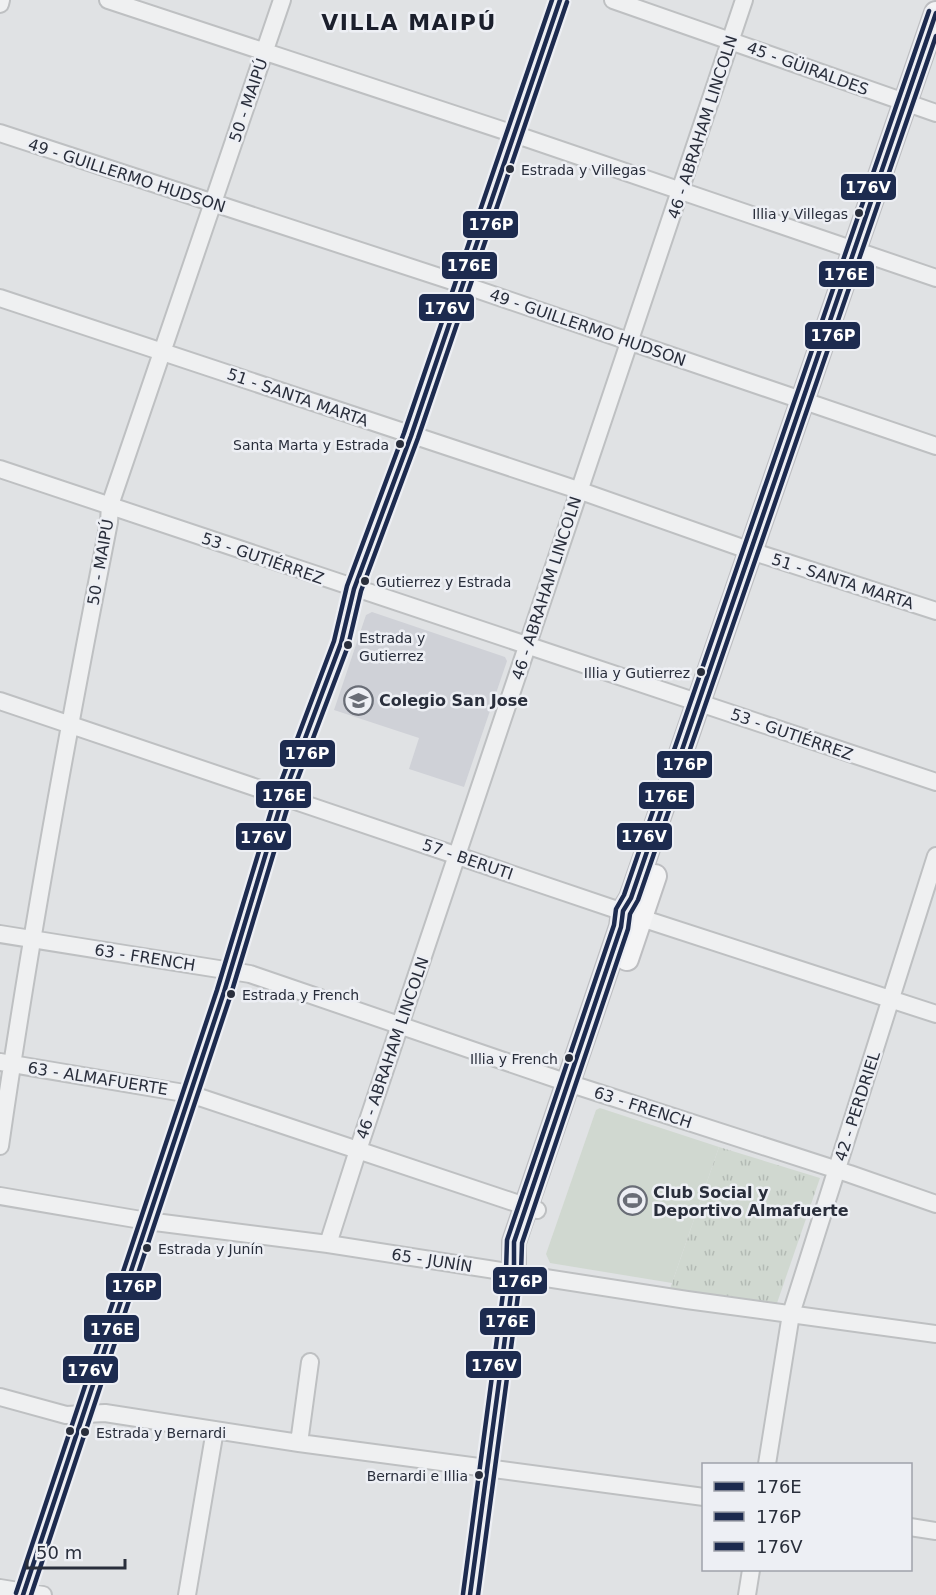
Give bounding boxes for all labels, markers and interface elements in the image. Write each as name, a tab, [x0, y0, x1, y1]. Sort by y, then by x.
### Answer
district label: VILLA MAIPÚ	[321, 10, 497, 35]
street label: 46 - ABRAHAM LINCOLN	[664, 33, 741, 221]
street label: 45 - GÜIRALDES	[744, 38, 871, 99]
street label: 50 - MAIPÚ	[225, 56, 272, 144]
street label: 49 - GUILLERMO HUDSON	[26, 135, 228, 216]
place label: Estrada y Villegas	[521, 162, 646, 178]
marker: Estrada y Villegas	[504, 163, 516, 175]
line badge: 176V	[840, 173, 897, 201]
text: 176V	[845, 178, 892, 197]
place label: Illia y Villegas	[752, 206, 848, 222]
marker: Illia y Villegas	[853, 207, 865, 219]
line badge: 176P	[462, 210, 519, 239]
text: 176P	[468, 215, 514, 234]
line badge: 176E	[441, 251, 498, 280]
text: 176E	[447, 256, 491, 275]
line badge: 176E	[818, 260, 875, 288]
text: 176E	[824, 265, 868, 284]
street label: 49 - GUILLERMO HUDSON	[487, 285, 689, 370]
line badge: 176V	[418, 293, 475, 322]
text: 176V	[424, 299, 471, 318]
line badge: 176P	[804, 321, 861, 350]
text: 176P	[810, 326, 856, 345]
street label: 51 - SANTA MARTA	[225, 364, 371, 431]
place label: Santa Marta y Estrada	[233, 437, 389, 453]
marker: Santa Marta y Estrada	[394, 438, 406, 450]
street label: 46 - ABRAHAM LINCOLN	[508, 494, 585, 682]
street label: 50 - MAIPÚ	[84, 518, 117, 607]
street label: 53 - GUTIÉRREZ	[199, 529, 327, 588]
street label: 51 - SANTA MARTA	[769, 550, 916, 613]
place label: Gutierrez y Estrada	[376, 574, 511, 590]
marker: Gutierrez y Estrada	[359, 575, 371, 587]
place label: Estrada y Gutierrez	[359, 630, 425, 664]
marker: Estrada y Gutierrez	[342, 639, 354, 651]
place label: Illia y Gutierrez	[584, 665, 690, 681]
marker: Illia y Gutierrez	[695, 666, 707, 678]
school or university icon: Colegio San Jose	[342, 684, 374, 716]
place label: Colegio San Jose	[379, 691, 528, 710]
street label: 53 - GUTIÉRREZ	[728, 705, 856, 764]
line badge: 176P	[279, 739, 336, 768]
text: 176P	[284, 744, 330, 763]
line badge: 176P	[656, 750, 713, 779]
text: 176P	[662, 755, 708, 774]
line badge: 176E	[255, 780, 312, 809]
line badge: 176E	[638, 781, 695, 810]
text: 176E	[262, 786, 306, 805]
text: 176E	[644, 787, 688, 806]
line badge: 176V	[235, 822, 292, 851]
line badge: 176V	[616, 822, 673, 851]
text: 176V	[621, 827, 668, 846]
text: 176V	[240, 828, 287, 847]
street label: 57 - BERUTI	[420, 835, 516, 884]
street label: 63 - FRENCH	[93, 940, 197, 975]
street label: 46 - ABRAHAM LINCOLN	[352, 954, 433, 1142]
place label: Estrada y French	[242, 987, 359, 1003]
marker: Estrada y French	[225, 988, 237, 1000]
street label: 42 - PERDRIEL	[831, 1049, 884, 1163]
place label: Illia y French	[470, 1051, 558, 1067]
marker: Illia y French	[563, 1052, 575, 1064]
street label: 63 - ALMAFUERTE	[26, 1058, 169, 1099]
street label: 63 - FRENCH	[591, 1083, 694, 1132]
place label: Club Social y Deportivo Almafuerte	[653, 1183, 849, 1220]
sports icon: Club Social y Deportivo Almafuerte	[616, 1185, 648, 1217]
place label: Estrada y Junín	[158, 1241, 263, 1257]
marker: Estrada y Junín	[141, 1242, 153, 1254]
street label: 65 - JUNÍN	[390, 1245, 474, 1276]
line badge: 176P	[492, 1266, 548, 1295]
line badge: 176P	[105, 1272, 162, 1301]
text: 176P	[497, 1272, 543, 1291]
text: 176P	[111, 1277, 157, 1296]
line badge: 176E	[479, 1307, 536, 1336]
text: 176E	[485, 1312, 529, 1331]
line badge: 176E	[83, 1314, 140, 1343]
text: 176E	[90, 1320, 134, 1339]
line badge: 176V	[465, 1350, 522, 1379]
line badge: 176V	[62, 1355, 119, 1384]
text: 176V	[471, 1356, 518, 1375]
text: 176V	[67, 1361, 114, 1380]
unlabelled marker	[64, 1425, 76, 1437]
place label: Estrada y Bernardi	[96, 1425, 226, 1441]
marker: Estrada y Bernardi	[79, 1426, 91, 1438]
legend	[702, 1463, 912, 1571]
place label: Bernardi e Illia	[367, 1468, 468, 1484]
marker: Bernardi e Illia	[473, 1469, 485, 1481]
text: 176E	[756, 1476, 802, 1497]
text: 176P	[756, 1506, 801, 1527]
scale bar	[27, 1532, 124, 1570]
text: 176V	[756, 1536, 803, 1557]
text: 50 m	[36, 1542, 82, 1563]

